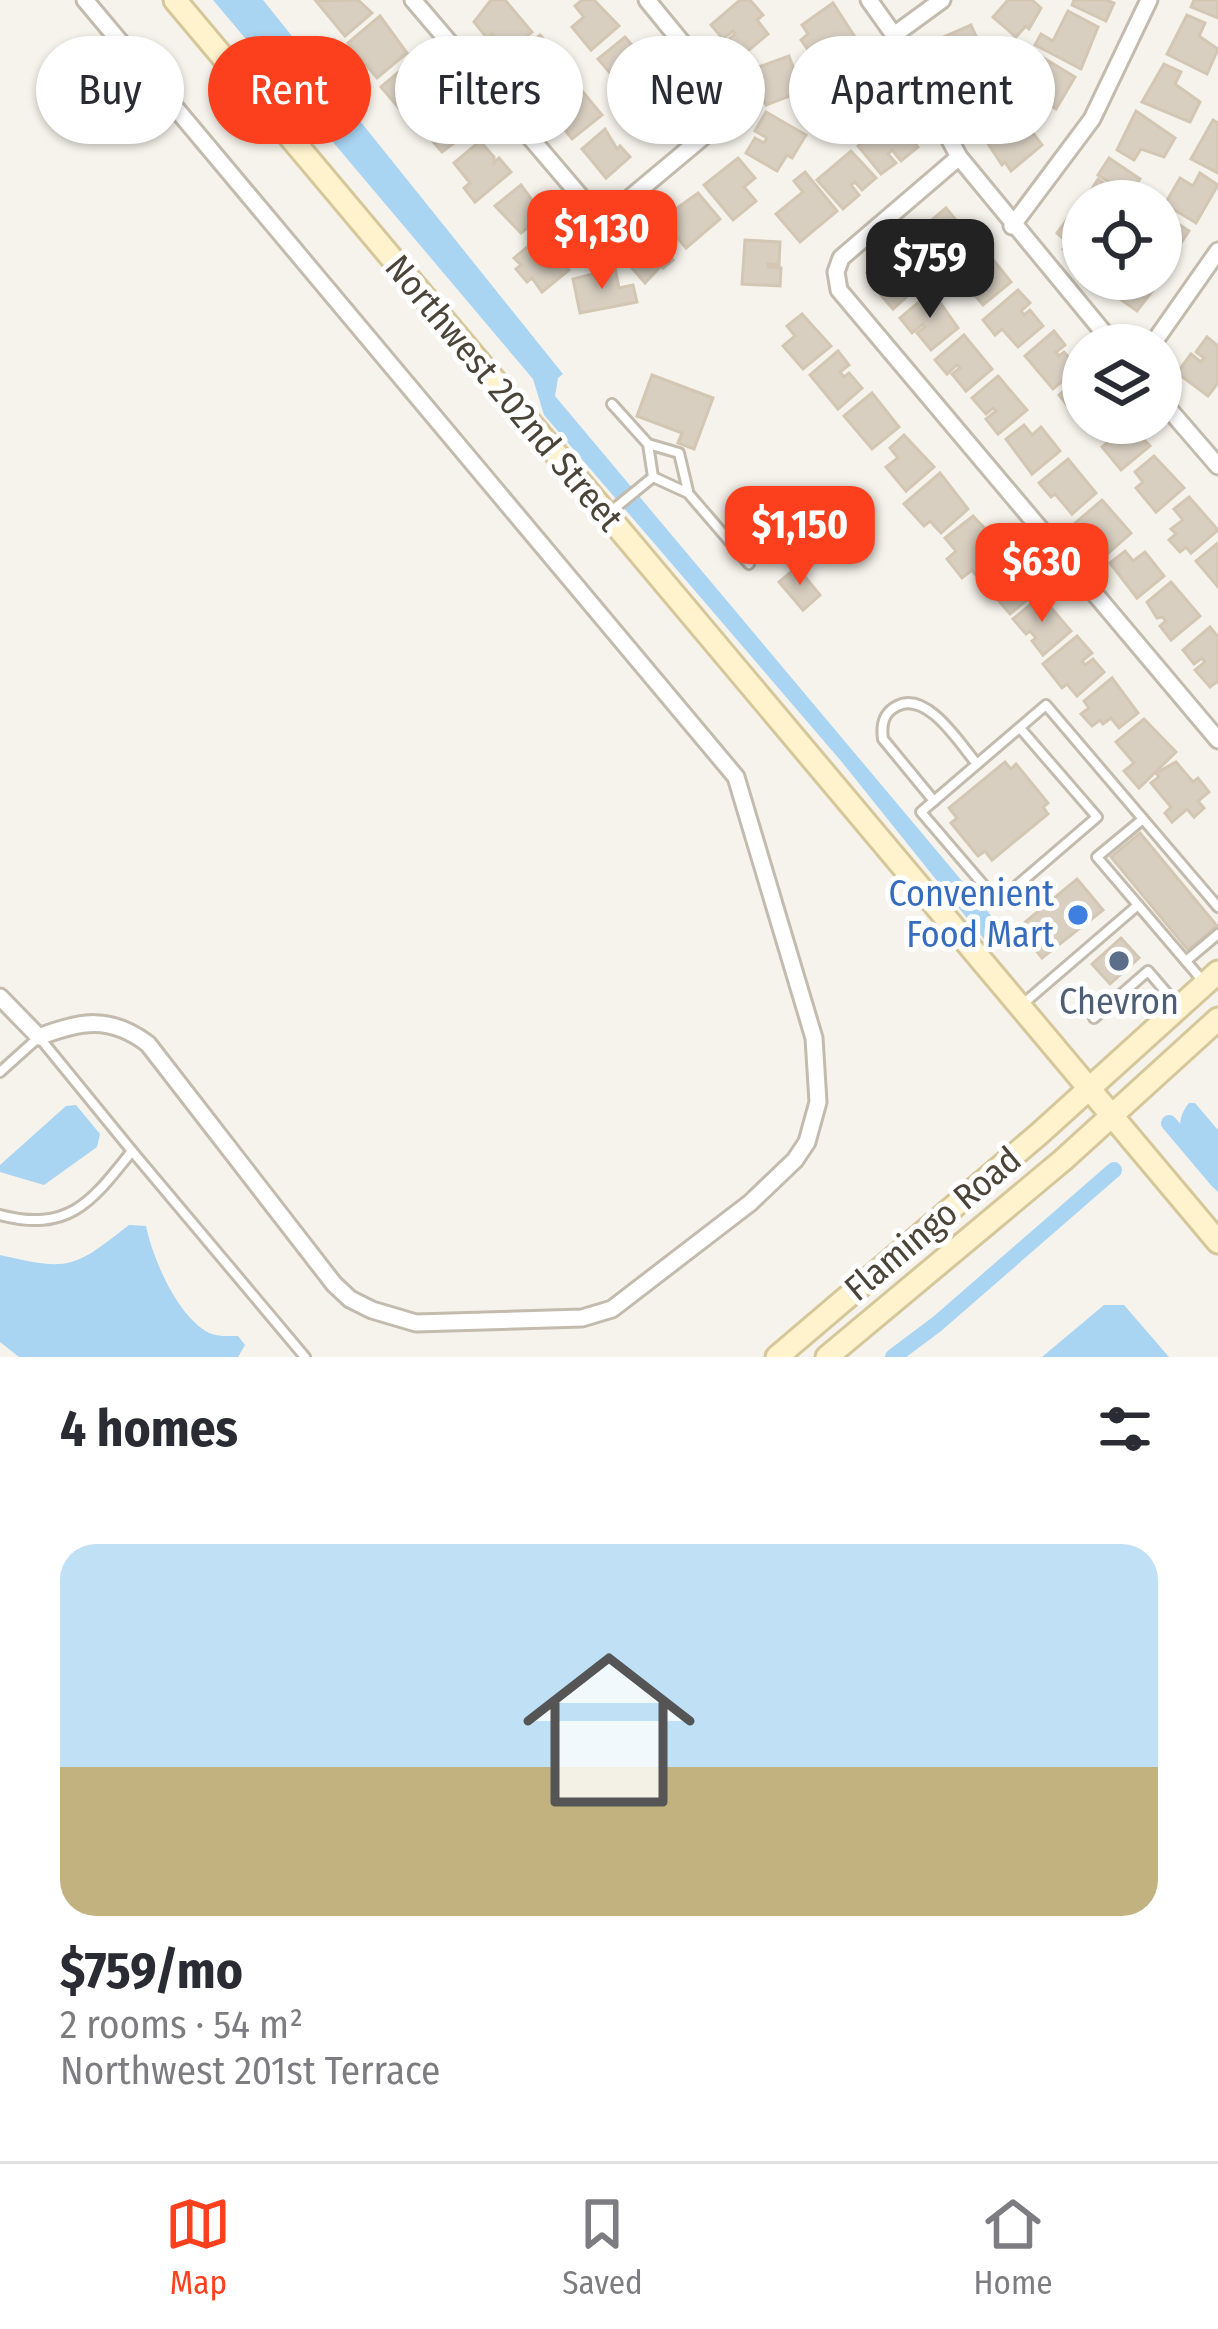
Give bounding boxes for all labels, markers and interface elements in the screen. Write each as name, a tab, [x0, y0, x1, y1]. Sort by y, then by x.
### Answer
chip: Buy	[36, 36, 184, 144]
chip: Rent	[208, 36, 371, 144]
chip: Filters	[395, 36, 583, 144]
chip: New	[607, 36, 765, 144]
chip: Apartment	[789, 36, 1055, 144]
map controls	[1062, 180, 1182, 444]
button: locate	[1062, 180, 1182, 300]
pin: $1,130	[504, 190, 700, 292]
text: $1,130	[554, 206, 650, 252]
pin: $759	[859, 219, 1001, 321]
text: $759	[893, 235, 967, 281]
street label: Northwest 202nd Street	[376, 246, 632, 540]
button: layers	[1062, 324, 1182, 444]
pin: $1,150	[702, 486, 898, 588]
text: $1,150	[752, 502, 848, 548]
pin: $630	[971, 523, 1113, 625]
text: $630	[1002, 539, 1082, 585]
place label: Convenient Food Mart	[889, 872, 1054, 957]
marker: Convenient Food Mart	[1065, 902, 1091, 928]
marker: Chevron	[1106, 948, 1132, 974]
place label: Chevron	[1059, 980, 1179, 1024]
street label: Flamingo Road	[836, 1138, 1030, 1310]
icon: filters	[1092, 1396, 1158, 1462]
text: 4 homes	[60, 1398, 238, 1460]
icon: home	[501, 1622, 717, 1838]
text: $759/mo	[60, 1940, 243, 2002]
text: 2 rooms · 54 m²	[60, 2002, 303, 2048]
text: Northwest 201st Terrace	[60, 2048, 440, 2094]
tab: Map	[165, 2191, 231, 2303]
tab: Saved	[562, 2191, 643, 2303]
tab: Home	[974, 2191, 1053, 2303]

